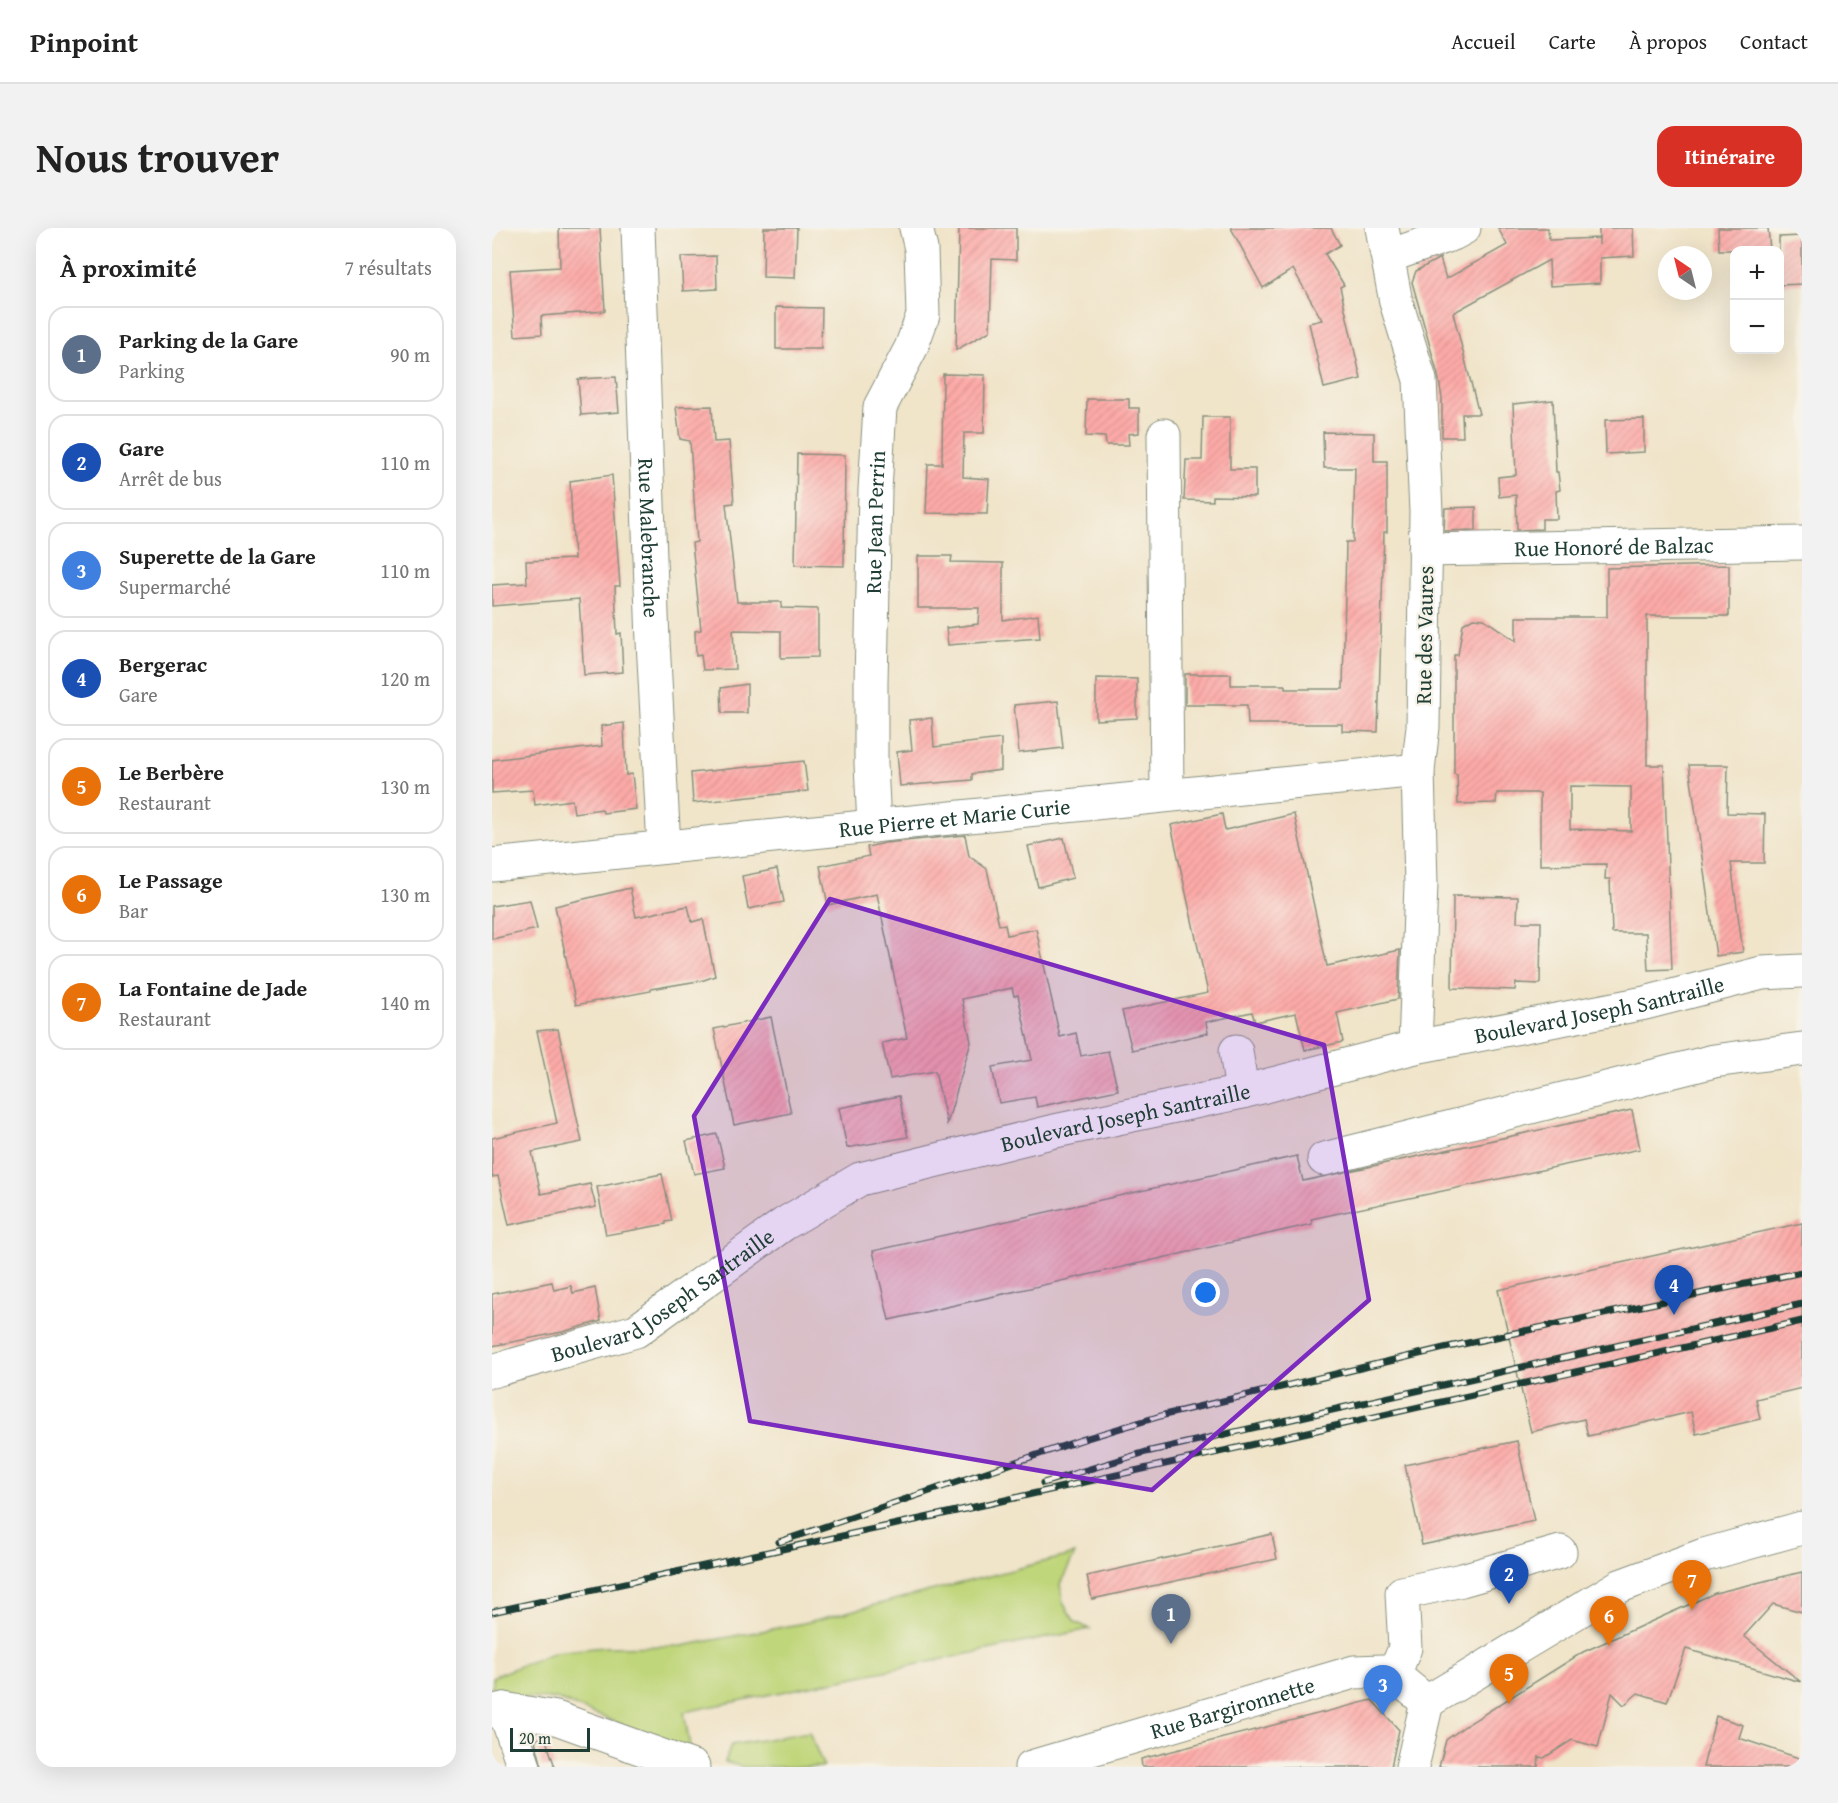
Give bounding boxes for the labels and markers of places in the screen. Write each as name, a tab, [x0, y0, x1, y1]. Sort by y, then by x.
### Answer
pin: 4	[1654, 1266, 1694, 1315]
pin: 2	[1490, 1554, 1528, 1604]
pin: 7	[1672, 1560, 1712, 1610]
pin: 1	[1152, 1594, 1190, 1644]
pin: 6	[1590, 1596, 1628, 1646]
pin: 5	[1490, 1654, 1528, 1704]
pin: 3	[1364, 1666, 1402, 1715]

